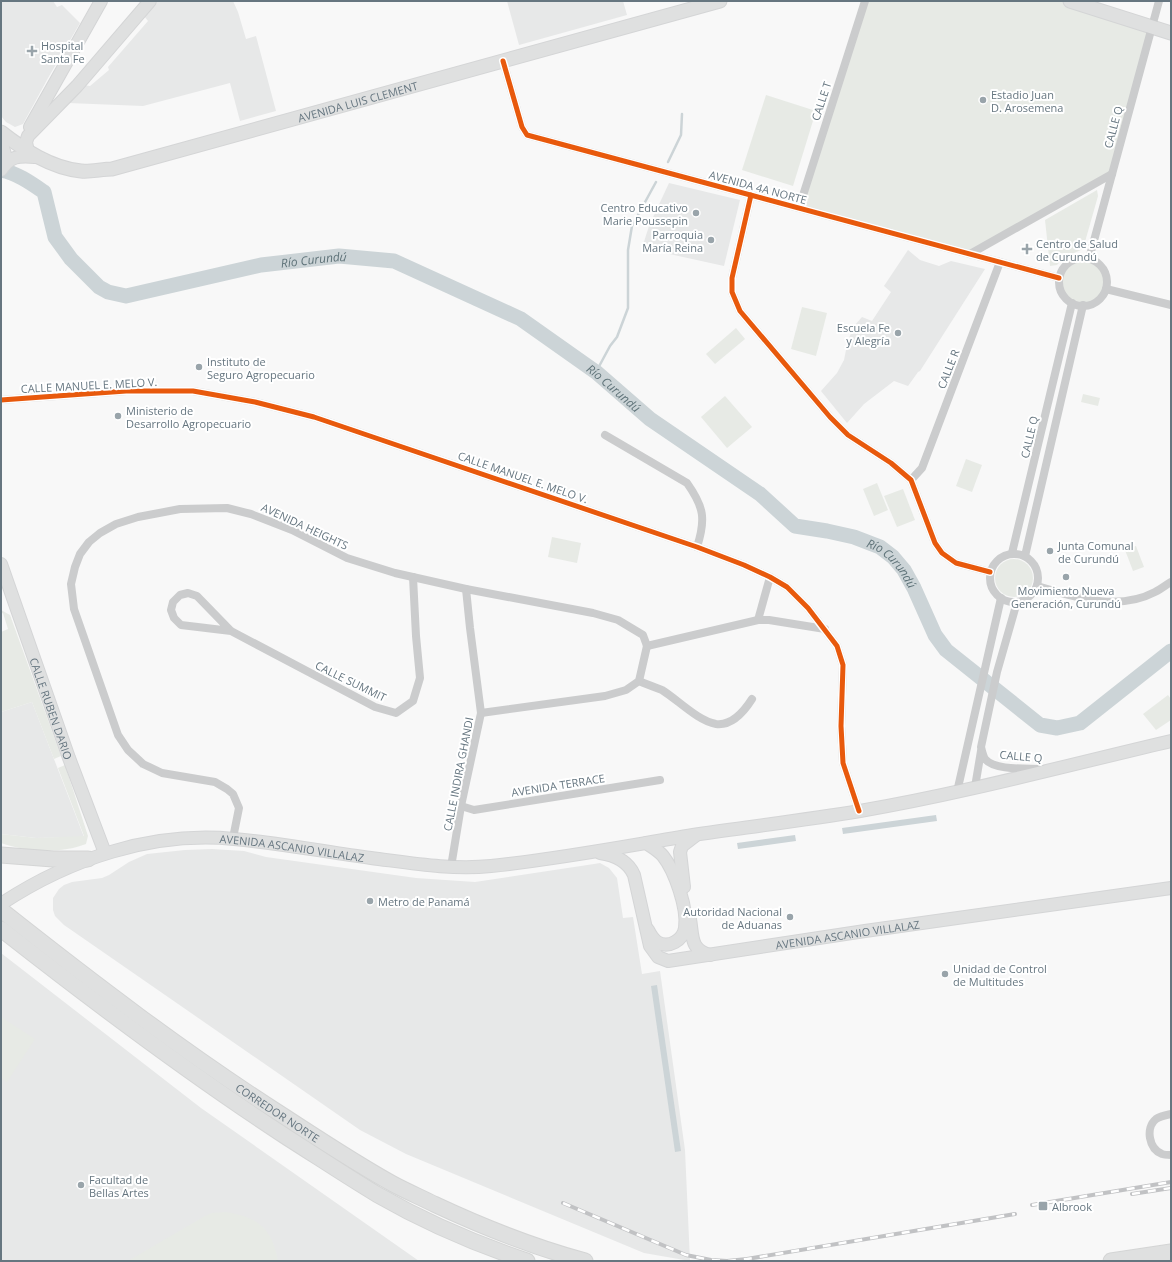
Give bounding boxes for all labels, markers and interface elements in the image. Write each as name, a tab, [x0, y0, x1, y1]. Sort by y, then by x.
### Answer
place label: Hospital Santa Fe	[41, 38, 85, 66]
marker: Hospital Santa Fe	[26, 45, 38, 57]
street label: AVENIDA LUIS CLEMENT	[296, 77, 419, 125]
street label: CALLE T	[808, 79, 834, 123]
place label: Estadio Juan D. Arosemena	[991, 87, 1063, 115]
marker: Estadio Juan D. Arosemena	[978, 95, 988, 105]
street label: CALLE Q	[1100, 104, 1126, 150]
street label: AVENIDA 4A NORTE	[707, 167, 809, 207]
place label: Centro Educativo Marie Poussepin	[600, 200, 688, 228]
marker: Centro Educativo Marie Poussepin	[691, 208, 701, 218]
place label: Parroquia María Reina	[642, 227, 703, 255]
marker: Parroquia María Reina	[706, 235, 716, 245]
place label: Centro de Salud de Curundú	[1036, 236, 1118, 264]
marker: Centro de Salud de Curundú	[1021, 243, 1033, 255]
water label: Río Curundú	[280, 247, 347, 271]
place label: Escuela Fe y Alegría	[837, 320, 890, 348]
marker: Escuela Fe y Alegría	[893, 328, 903, 338]
street label: CALLE R	[934, 347, 962, 391]
place label: Instituto de Seguro Agropecuario	[207, 354, 315, 382]
water label: Río Curundú	[583, 360, 645, 416]
marker: Instituto de Seguro Agropecuario	[194, 362, 204, 372]
street label: CALLE MANUEL E. MELO V.	[20, 374, 158, 396]
place label: Ministerio de Desarrollo Agropecuario	[126, 403, 251, 431]
marker: Ministerio de Desarrollo Agropecuario	[113, 411, 123, 421]
street label: CALLE Q	[1017, 414, 1041, 460]
street label: CALLE MANUEL E. MELO V.	[456, 448, 590, 506]
street label: AVENIDA HEIGHTS	[259, 499, 351, 553]
water label: Río Curundú	[864, 534, 921, 591]
place label: Junta Comunal de Curundú	[1057, 538, 1133, 566]
marker: Junta Comunal de Curundú	[1045, 546, 1055, 556]
marker: Movimiento Nueva Generación, Curundú	[1061, 572, 1071, 582]
place label: Movimiento Nueva Generación, Curundú	[1011, 583, 1121, 611]
street label: CALLE RUBEN DARIO	[27, 655, 76, 761]
street label: CALLE SUMMIT	[313, 657, 389, 705]
street label: CALLE INDIRA GHANDI	[440, 716, 476, 832]
street label: CALLE Q	[999, 747, 1043, 765]
street label: AVENIDA TERRACE	[510, 770, 606, 800]
street label: AVENIDA ASCANIO VILLALAZ	[219, 830, 365, 864]
place label: Metro de Panamá	[378, 894, 470, 909]
marker: Metro de Panamá	[365, 896, 375, 906]
place label: Autoridad Nacional de Aduanas	[683, 904, 782, 932]
marker: Autoridad Nacional de Aduanas	[785, 912, 795, 922]
street label: AVENIDA ASCANIO VILLALAZ	[774, 916, 921, 952]
place label: Unidad de Control de Multitudes	[953, 961, 1047, 989]
marker: Unidad de Control de Multitudes	[940, 969, 950, 979]
street label: CORREDOR NORTE	[233, 1079, 323, 1145]
place label: Facultad de Bellas Artes	[89, 1172, 149, 1200]
marker: Facultad de Bellas Artes	[76, 1180, 86, 1190]
place label: Albrook	[1052, 1199, 1092, 1214]
marker: Albrook	[1037, 1200, 1049, 1212]

